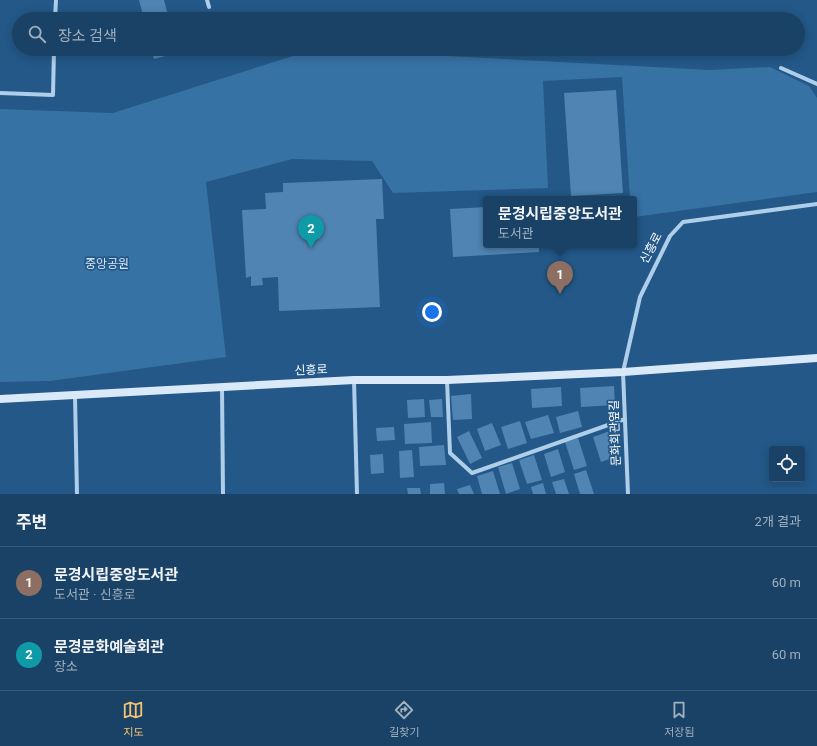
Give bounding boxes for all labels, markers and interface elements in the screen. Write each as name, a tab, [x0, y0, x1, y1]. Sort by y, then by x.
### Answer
search box	[12, 12, 805, 56]
icon: search	[26, 23, 48, 45]
text: 장소 검색	[58, 27, 117, 45]
popup	[483, 196, 637, 248]
text: 문경시립중앙도서관	[498, 205, 622, 223]
pin: 2	[298, 215, 324, 248]
text: 도서관	[498, 226, 534, 241]
street label: 신흥로	[637, 230, 665, 266]
park label: 중앙공원	[85, 257, 129, 271]
pin: 1	[547, 261, 573, 294]
your location	[422, 302, 442, 322]
street label: 신흥로	[294, 362, 328, 378]
street label: 문화회관옆길	[607, 400, 623, 466]
map controls	[769, 446, 805, 482]
button: locate	[769, 446, 805, 482]
text: 주변	[16, 512, 47, 532]
text: 2개 결과	[755, 514, 801, 529]
text: 문경시립중앙도서관	[54, 566, 178, 584]
text: 1	[25, 575, 33, 590]
text: 60 m	[772, 575, 801, 590]
text: 도서관 · 신흥로	[54, 587, 136, 602]
text: 문경문화예술회관	[54, 638, 164, 656]
text: 2	[25, 647, 33, 662]
text: 60 m	[772, 647, 801, 662]
text: 장소	[54, 659, 78, 674]
tab: 지도	[122, 699, 144, 739]
tab: 길찾기	[389, 699, 420, 739]
tab: 저장됨	[664, 699, 695, 739]

